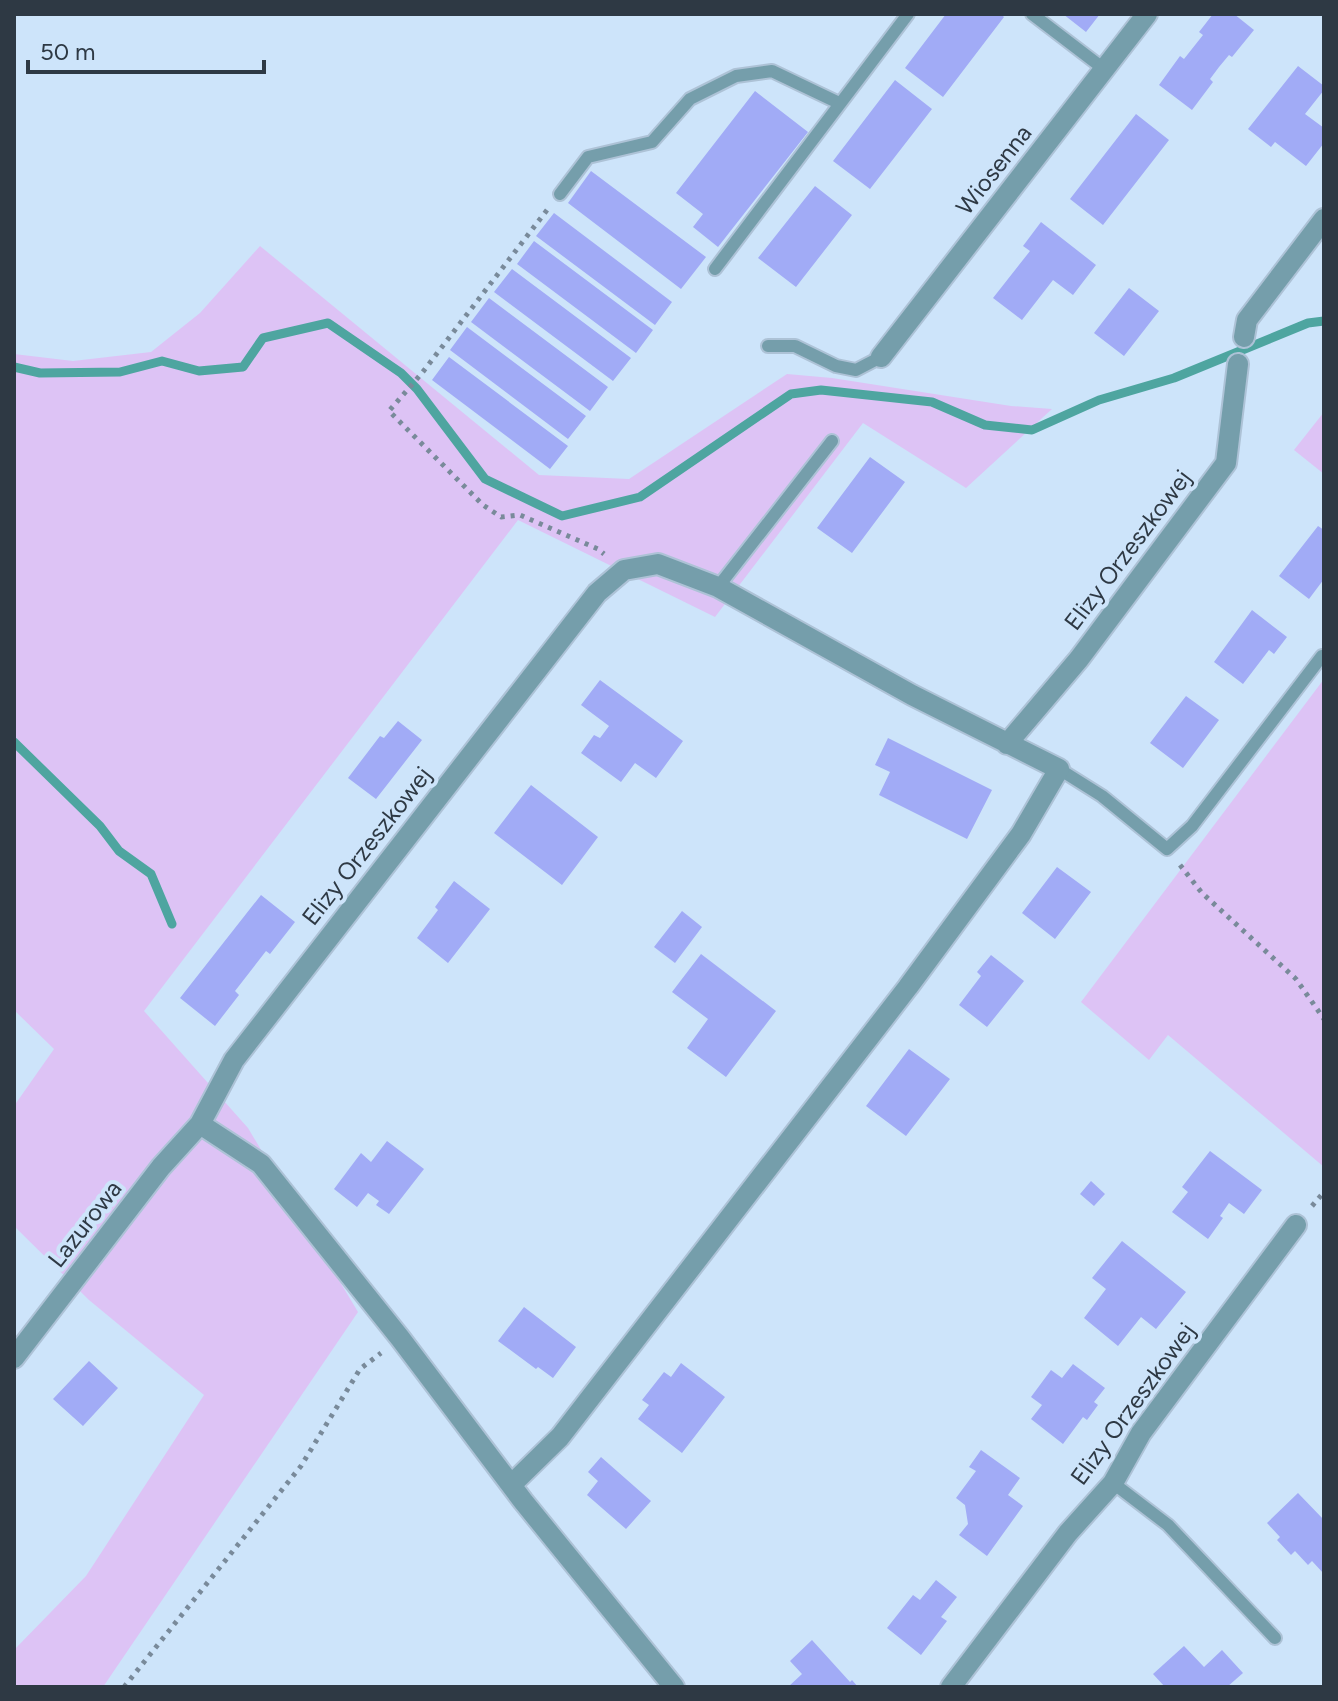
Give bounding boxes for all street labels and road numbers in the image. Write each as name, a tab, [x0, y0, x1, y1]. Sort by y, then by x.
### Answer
street label: Wiosenna	[950, 119, 1038, 220]
street label: Elizy Orzeszkowej	[1058, 464, 1197, 636]
street label: Elizy Orzeszkowej	[296, 761, 437, 931]
street label: Lazurowa	[42, 1174, 128, 1273]
street label: Elizy Orzeszkowej	[1064, 1317, 1201, 1490]

